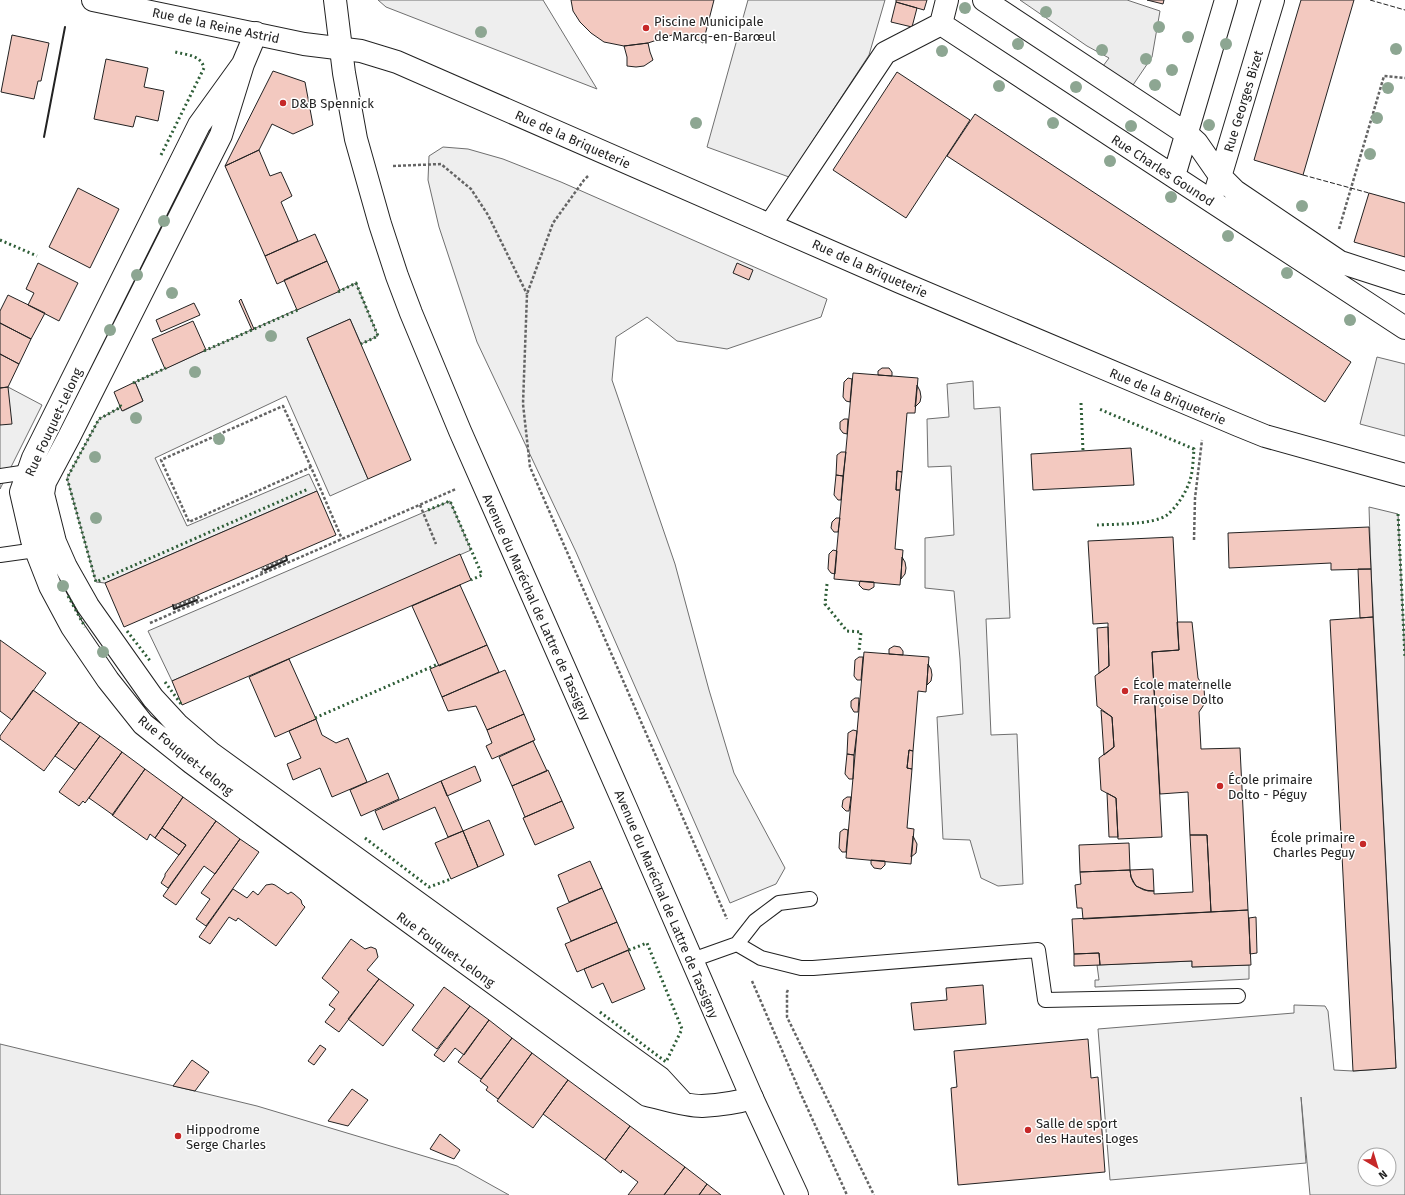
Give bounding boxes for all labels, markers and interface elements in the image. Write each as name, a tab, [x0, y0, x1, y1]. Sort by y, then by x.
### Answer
street label: Rue de la Reine Astrid	[151, 5, 281, 46]
place label: Piscine Municipale de Marcq-en-Barœul	[654, 14, 776, 44]
marker: Piscine Municipale de Marcq-en-Barœul	[641, 23, 651, 33]
street label: Rue Georges Bizet	[1221, 48, 1266, 154]
place label: D&B Spennick	[291, 96, 374, 111]
marker: D&B Spennick	[278, 98, 288, 108]
street label: Rue de la Briqueterie	[513, 107, 633, 172]
street label: Rue Charles Gounod	[1109, 132, 1217, 209]
street label: Rue de la Briqueterie	[810, 236, 930, 301]
street label: Rue Fouquet-Lelong	[22, 365, 85, 479]
street label: Rue de la Briqueterie	[1107, 365, 1228, 428]
street label: Avenue du Maréchal de Lattre de Tassigny	[480, 492, 594, 723]
place label: École maternelle Françoise Dolto	[1133, 677, 1232, 707]
marker: École maternelle Françoise Dolto	[1120, 686, 1130, 696]
street label: Rue Fouquet-Lelong	[135, 712, 236, 798]
place label: École primaire Dolto - Péguy	[1228, 772, 1313, 802]
marker: École primaire Dolto - Péguy	[1215, 781, 1225, 791]
street label: Avenue du Maréchal de Lattre de Tassigny	[612, 788, 722, 1021]
place label: École primaire Charles Peguy	[1270, 830, 1356, 860]
marker: École primaire Charles Peguy	[1358, 839, 1368, 849]
street label: Rue Fouquet-Lelong	[394, 909, 498, 990]
place label: Salle de sport des Hautes Loges	[1036, 1116, 1138, 1146]
place label: Hippodrome Serge Charles	[186, 1122, 266, 1152]
marker: Salle de sport des Hautes Loges	[1023, 1125, 1033, 1135]
marker: Hippodrome Serge Charles	[173, 1131, 183, 1141]
north arrow	[1357, 1147, 1397, 1187]
text: N	[1376, 1167, 1390, 1182]

